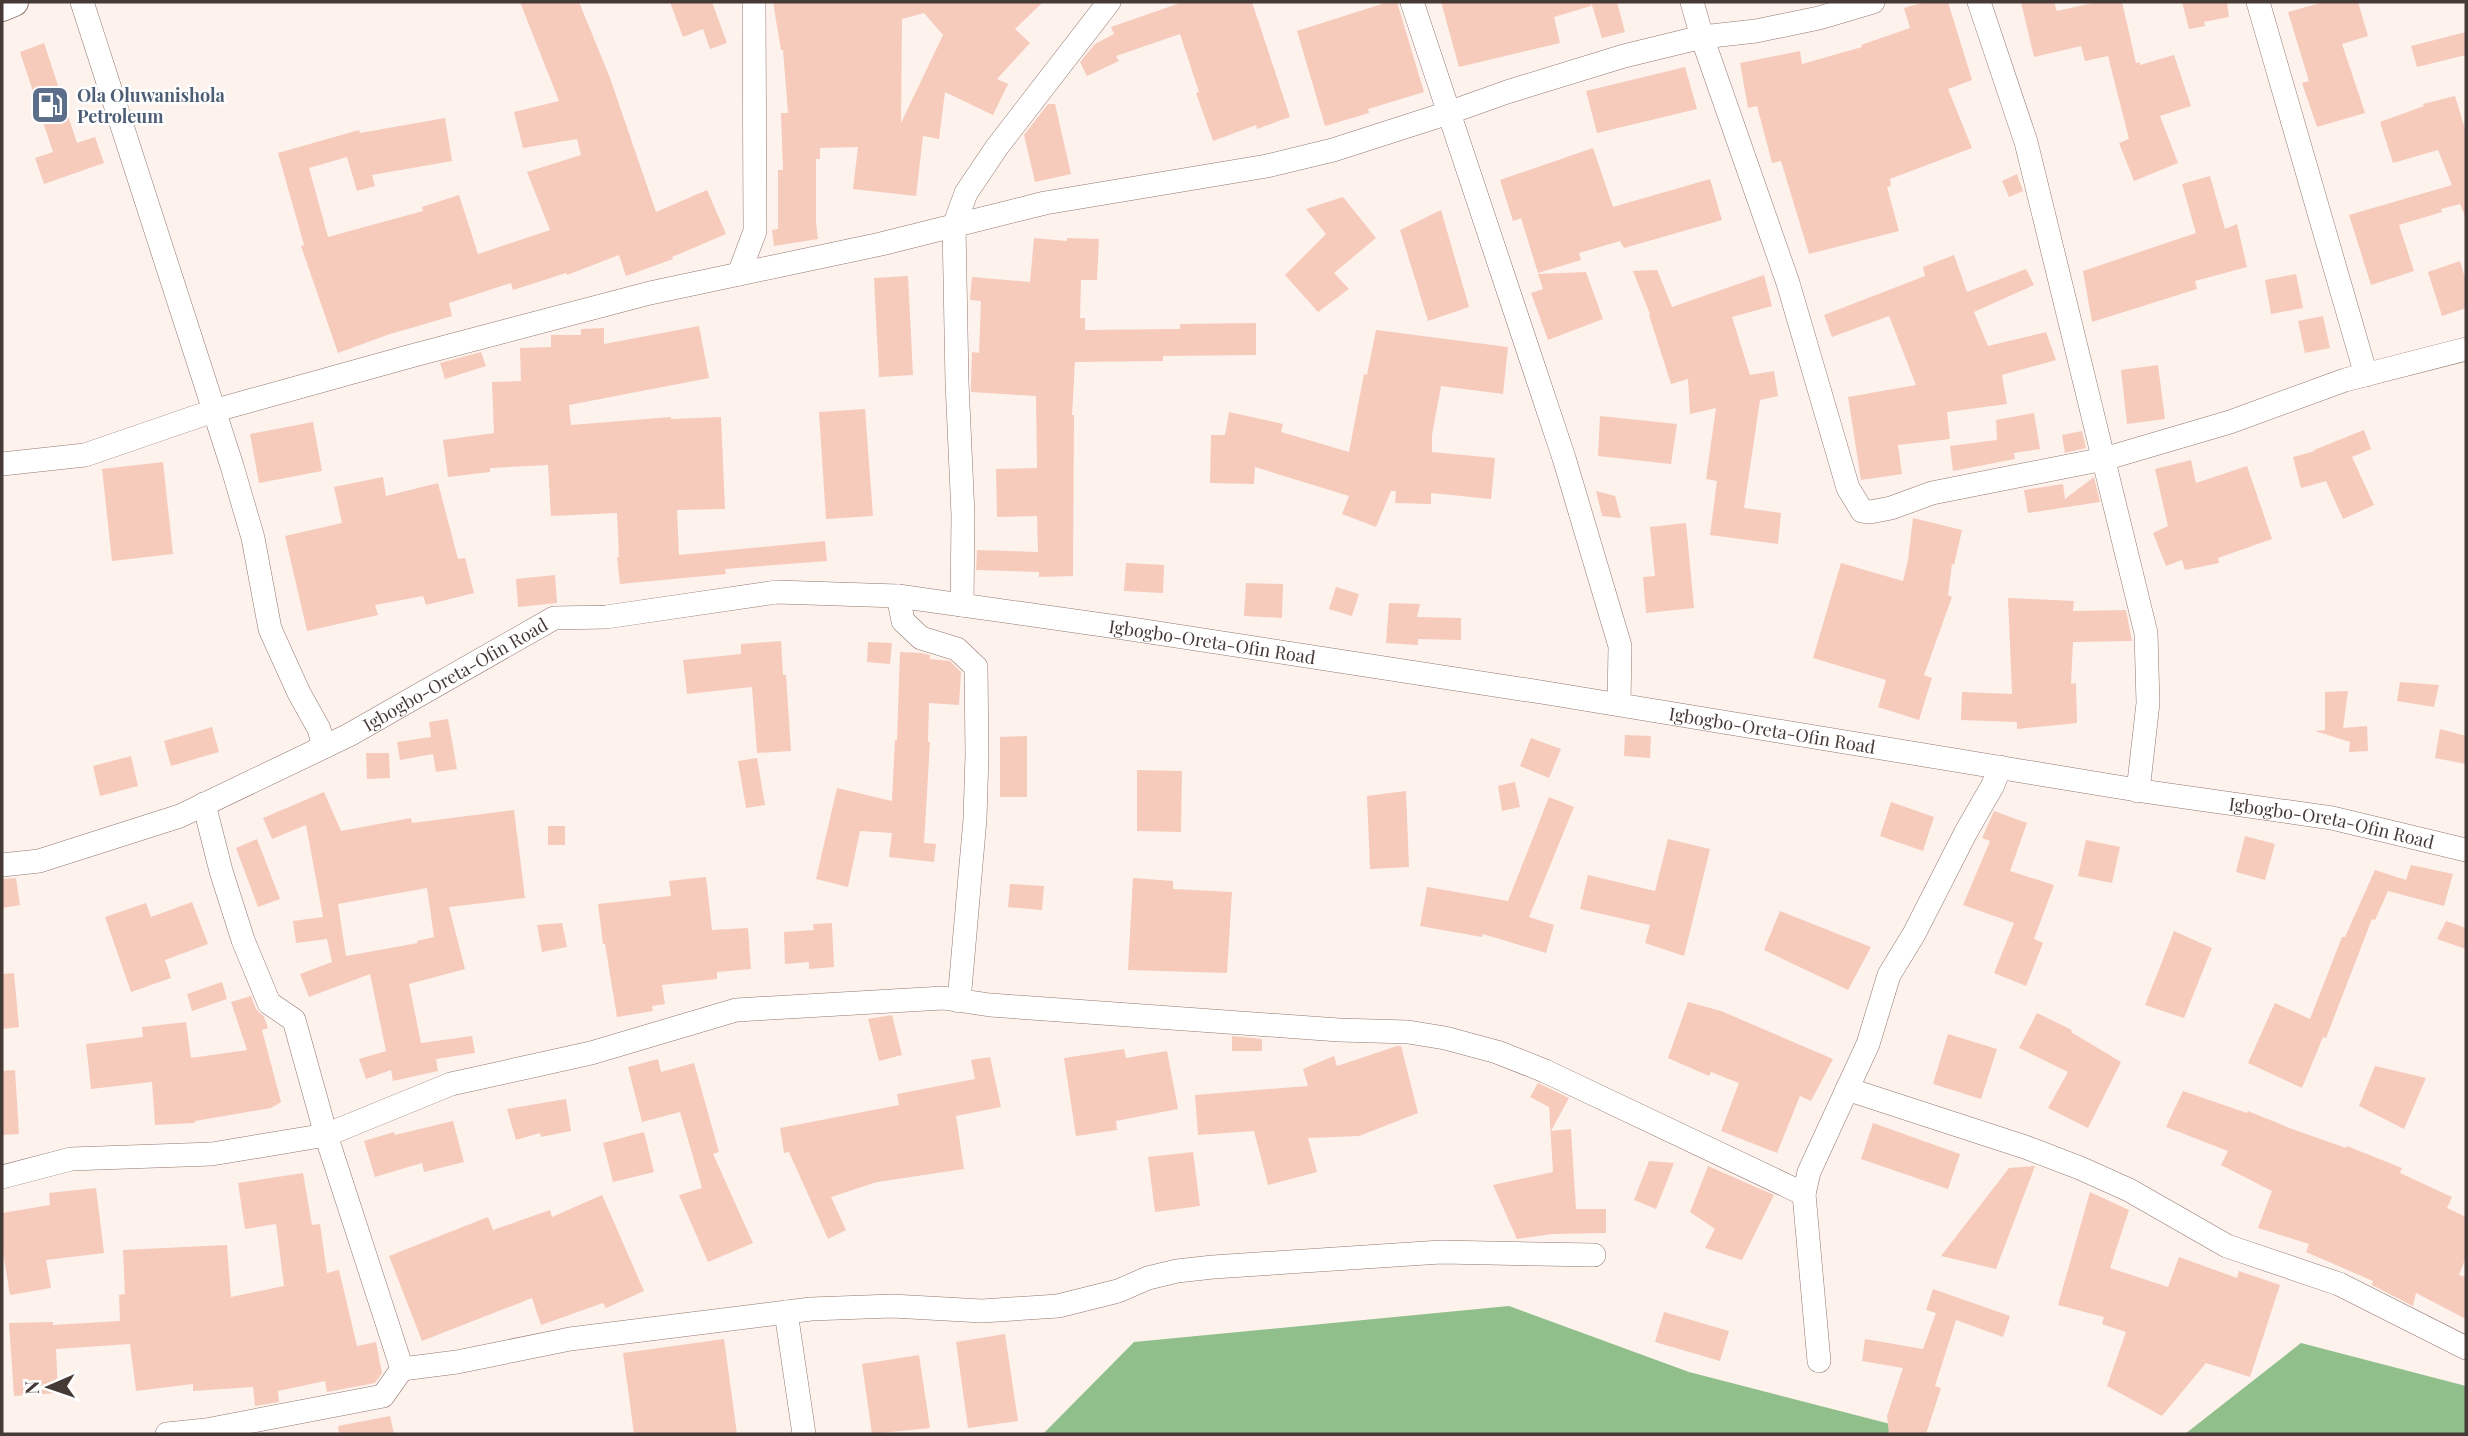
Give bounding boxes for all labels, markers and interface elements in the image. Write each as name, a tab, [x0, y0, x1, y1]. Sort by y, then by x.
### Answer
place label: Ola Oluwanishola Petroleum	[77, 83, 225, 128]
fuel station icon: Ola Oluwanishola Petroleum	[29, 84, 71, 126]
street label: Igbogbo-Oreta-Ofin Road	[359, 612, 552, 737]
street label: Igbogbo-Oreta-Ofin Road	[1107, 614, 1318, 669]
street label: Igbogbo-Oreta-Ofin Road	[1667, 701, 1878, 759]
street label: Igbogbo-Oreta-Ofin Road	[2227, 791, 2437, 854]
north arrow	[14, 1352, 84, 1422]
text: N	[18, 1380, 44, 1395]

